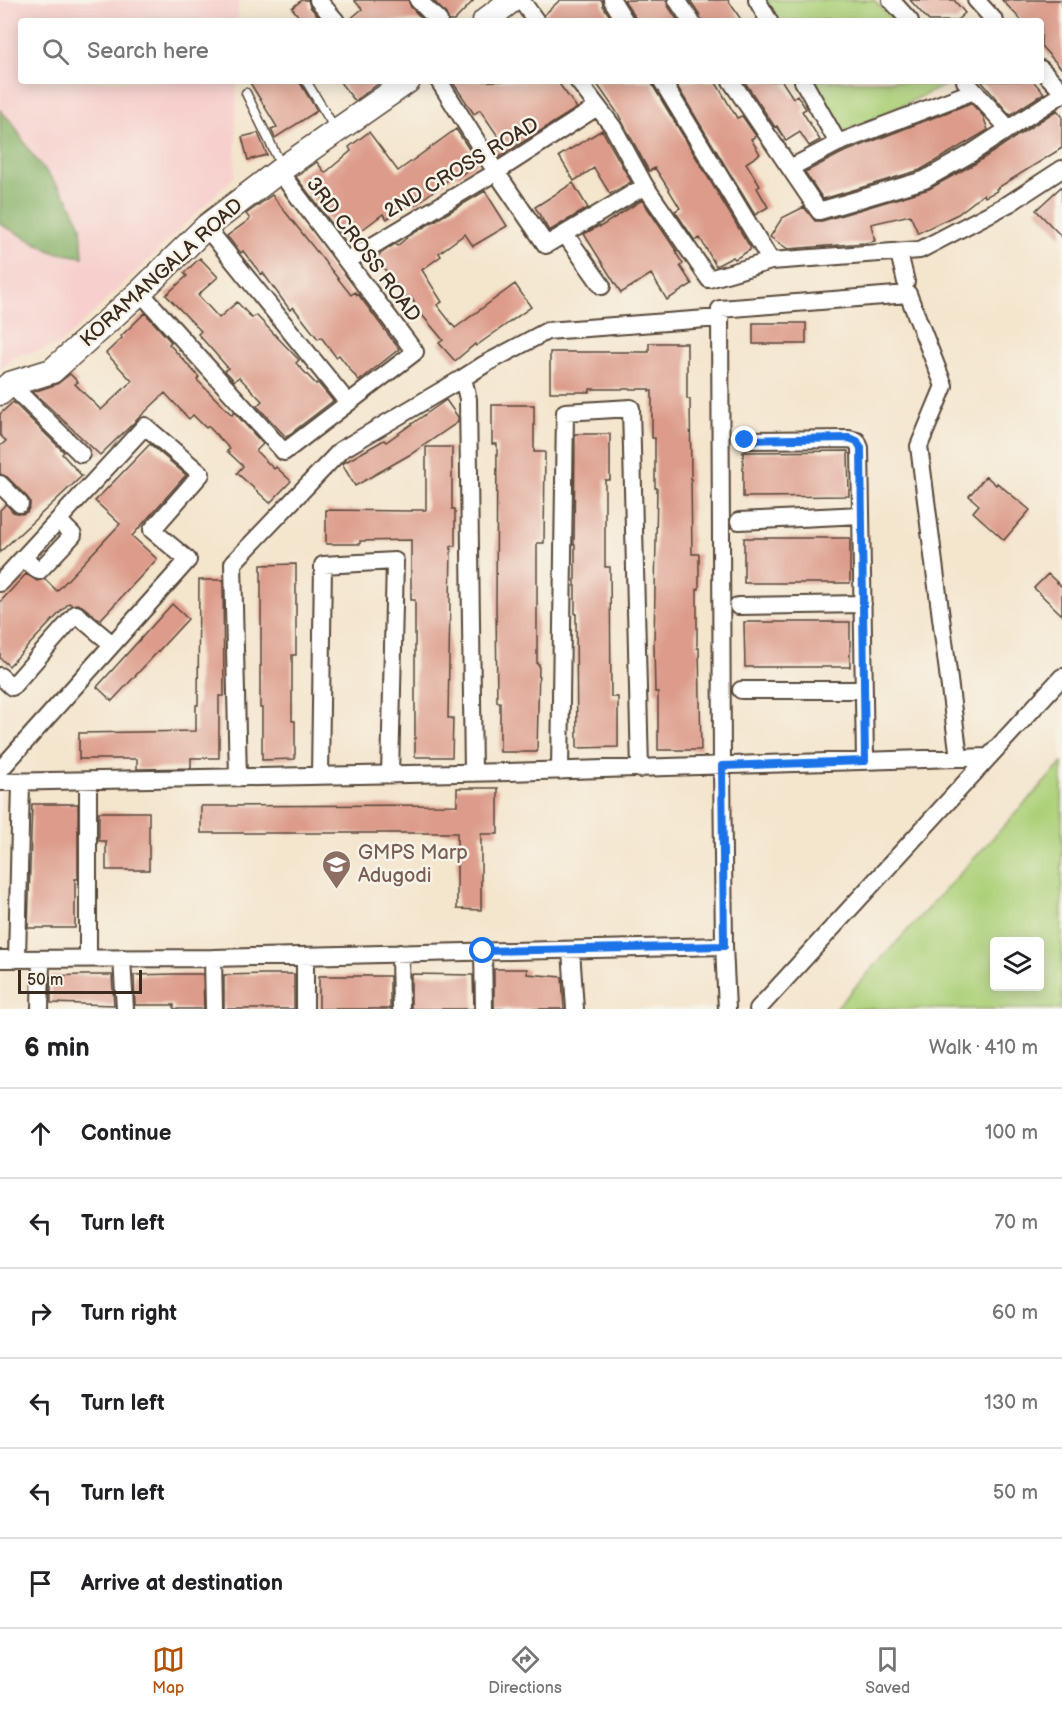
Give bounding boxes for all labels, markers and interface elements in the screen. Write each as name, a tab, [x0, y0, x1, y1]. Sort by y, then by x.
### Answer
search box	[18, 18, 1044, 84]
icon: search	[39, 35, 72, 68]
text: Search here	[87, 38, 209, 65]
street label: 2ND CROSS ROAD	[380, 112, 543, 223]
street label: 3RD CROSS ROAD	[301, 172, 426, 327]
street label: KORAMANGALA ROAD	[75, 193, 248, 352]
route end	[731, 426, 757, 452]
place label: GMPS Marp Adugodi	[358, 841, 468, 888]
school or university icon: GMPS Marp Adugodi	[321, 848, 353, 890]
route start	[469, 937, 495, 963]
map controls	[990, 937, 1044, 991]
button: layers	[990, 937, 1044, 991]
scale bar	[18, 967, 142, 995]
text: 50 m	[27, 971, 63, 990]
text: 6 min	[24, 1033, 90, 1064]
text: Walk · 410 m	[929, 1036, 1038, 1060]
icon: ahead	[24, 1117, 57, 1150]
text: Continue	[81, 1120, 171, 1147]
text: 100 m	[985, 1121, 1038, 1145]
icon: left	[24, 1207, 57, 1240]
text: Turn left	[81, 1210, 165, 1237]
text: 70 m	[994, 1211, 1038, 1235]
icon: right	[24, 1297, 57, 1330]
text: Turn right	[81, 1300, 177, 1327]
text: 60 m	[992, 1301, 1038, 1325]
icon: left	[24, 1387, 57, 1420]
text: Turn left	[81, 1390, 165, 1417]
text: 130 m	[984, 1391, 1038, 1415]
icon: left	[24, 1477, 57, 1510]
text: Turn left	[81, 1480, 165, 1507]
text: 50 m	[993, 1481, 1038, 1505]
icon: arrive	[24, 1567, 57, 1600]
text: Arrive at destination	[81, 1570, 283, 1597]
tab: Map	[152, 1643, 185, 1698]
tab: Directions	[488, 1643, 562, 1698]
tab: Saved	[865, 1643, 910, 1698]

